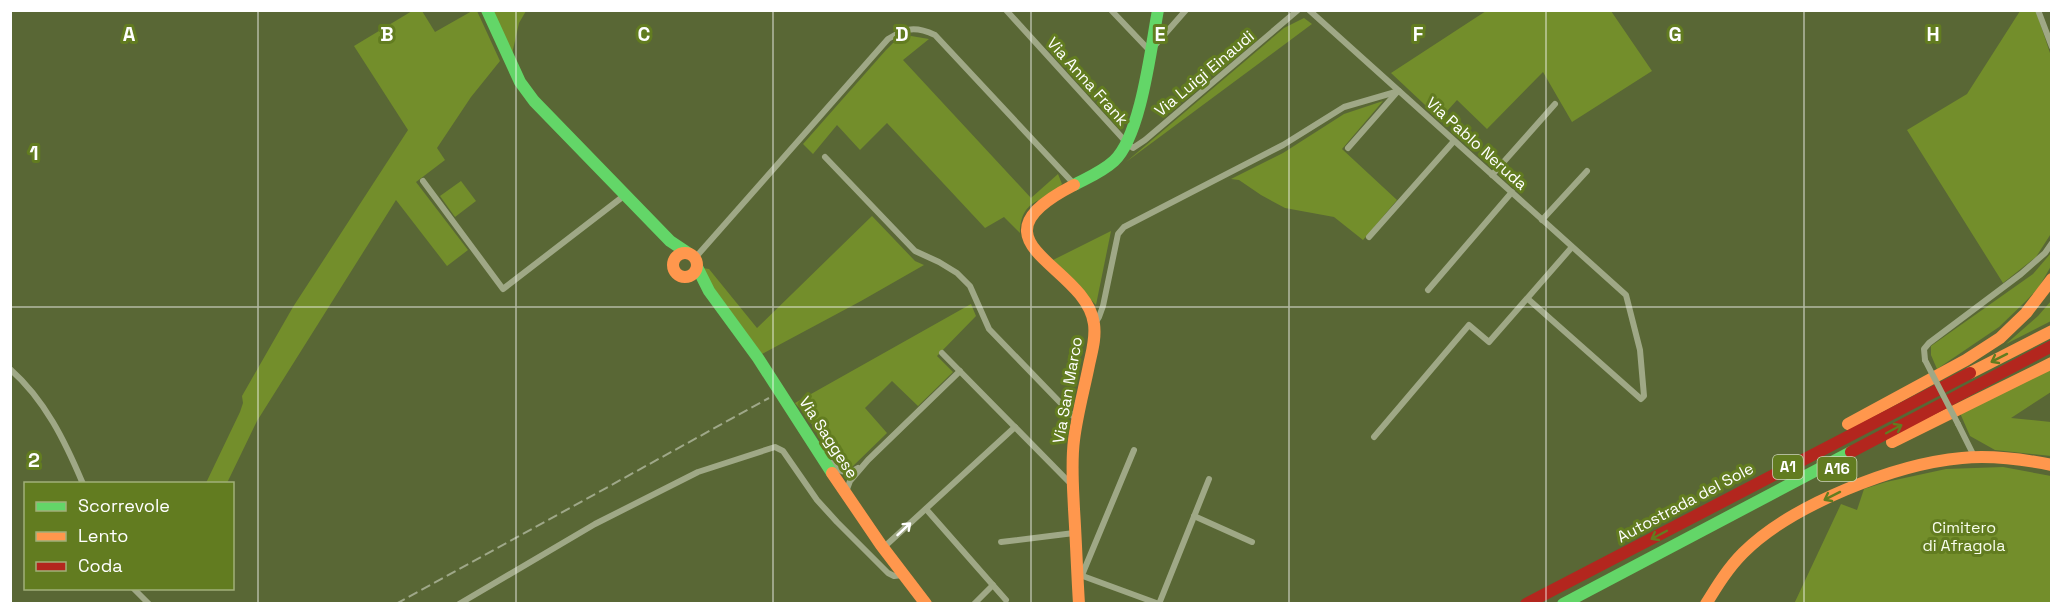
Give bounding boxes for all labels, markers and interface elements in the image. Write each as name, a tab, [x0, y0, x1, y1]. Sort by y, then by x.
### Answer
text: A	[123, 21, 136, 47]
text: B	[380, 21, 394, 47]
text: C	[638, 21, 651, 47]
text: D	[895, 21, 909, 47]
text: F	[1413, 21, 1424, 47]
text: G	[1668, 21, 1682, 47]
text: H	[1926, 21, 1940, 47]
street label: Via Luigi Einaudi	[1150, 26, 1258, 120]
street label: Via Anna Frank	[1042, 33, 1133, 130]
street label: Via Pablo Neruda	[1422, 92, 1532, 194]
text: 1	[29, 140, 39, 166]
street label: Via San Marco	[1048, 335, 1087, 445]
one-way arrow	[1991, 353, 2009, 364]
street label: Via Saggese	[794, 392, 863, 482]
one-way arrow	[1884, 423, 1902, 434]
text: 2	[28, 447, 40, 473]
road number: A1	[1773, 455, 1803, 479]
road number: A16	[1818, 457, 1856, 481]
street label: Autostrada del Sole	[1613, 458, 1757, 547]
legend	[24, 482, 234, 590]
one-way arrow	[1824, 491, 1842, 503]
text: Scorrevole	[78, 494, 170, 517]
park label: Cimitero di Afragola	[1923, 517, 2006, 556]
one-way arrow	[897, 521, 912, 536]
text: Lento	[78, 524, 128, 547]
one-way arrow	[1650, 529, 1668, 541]
text: Coda	[78, 554, 123, 577]

